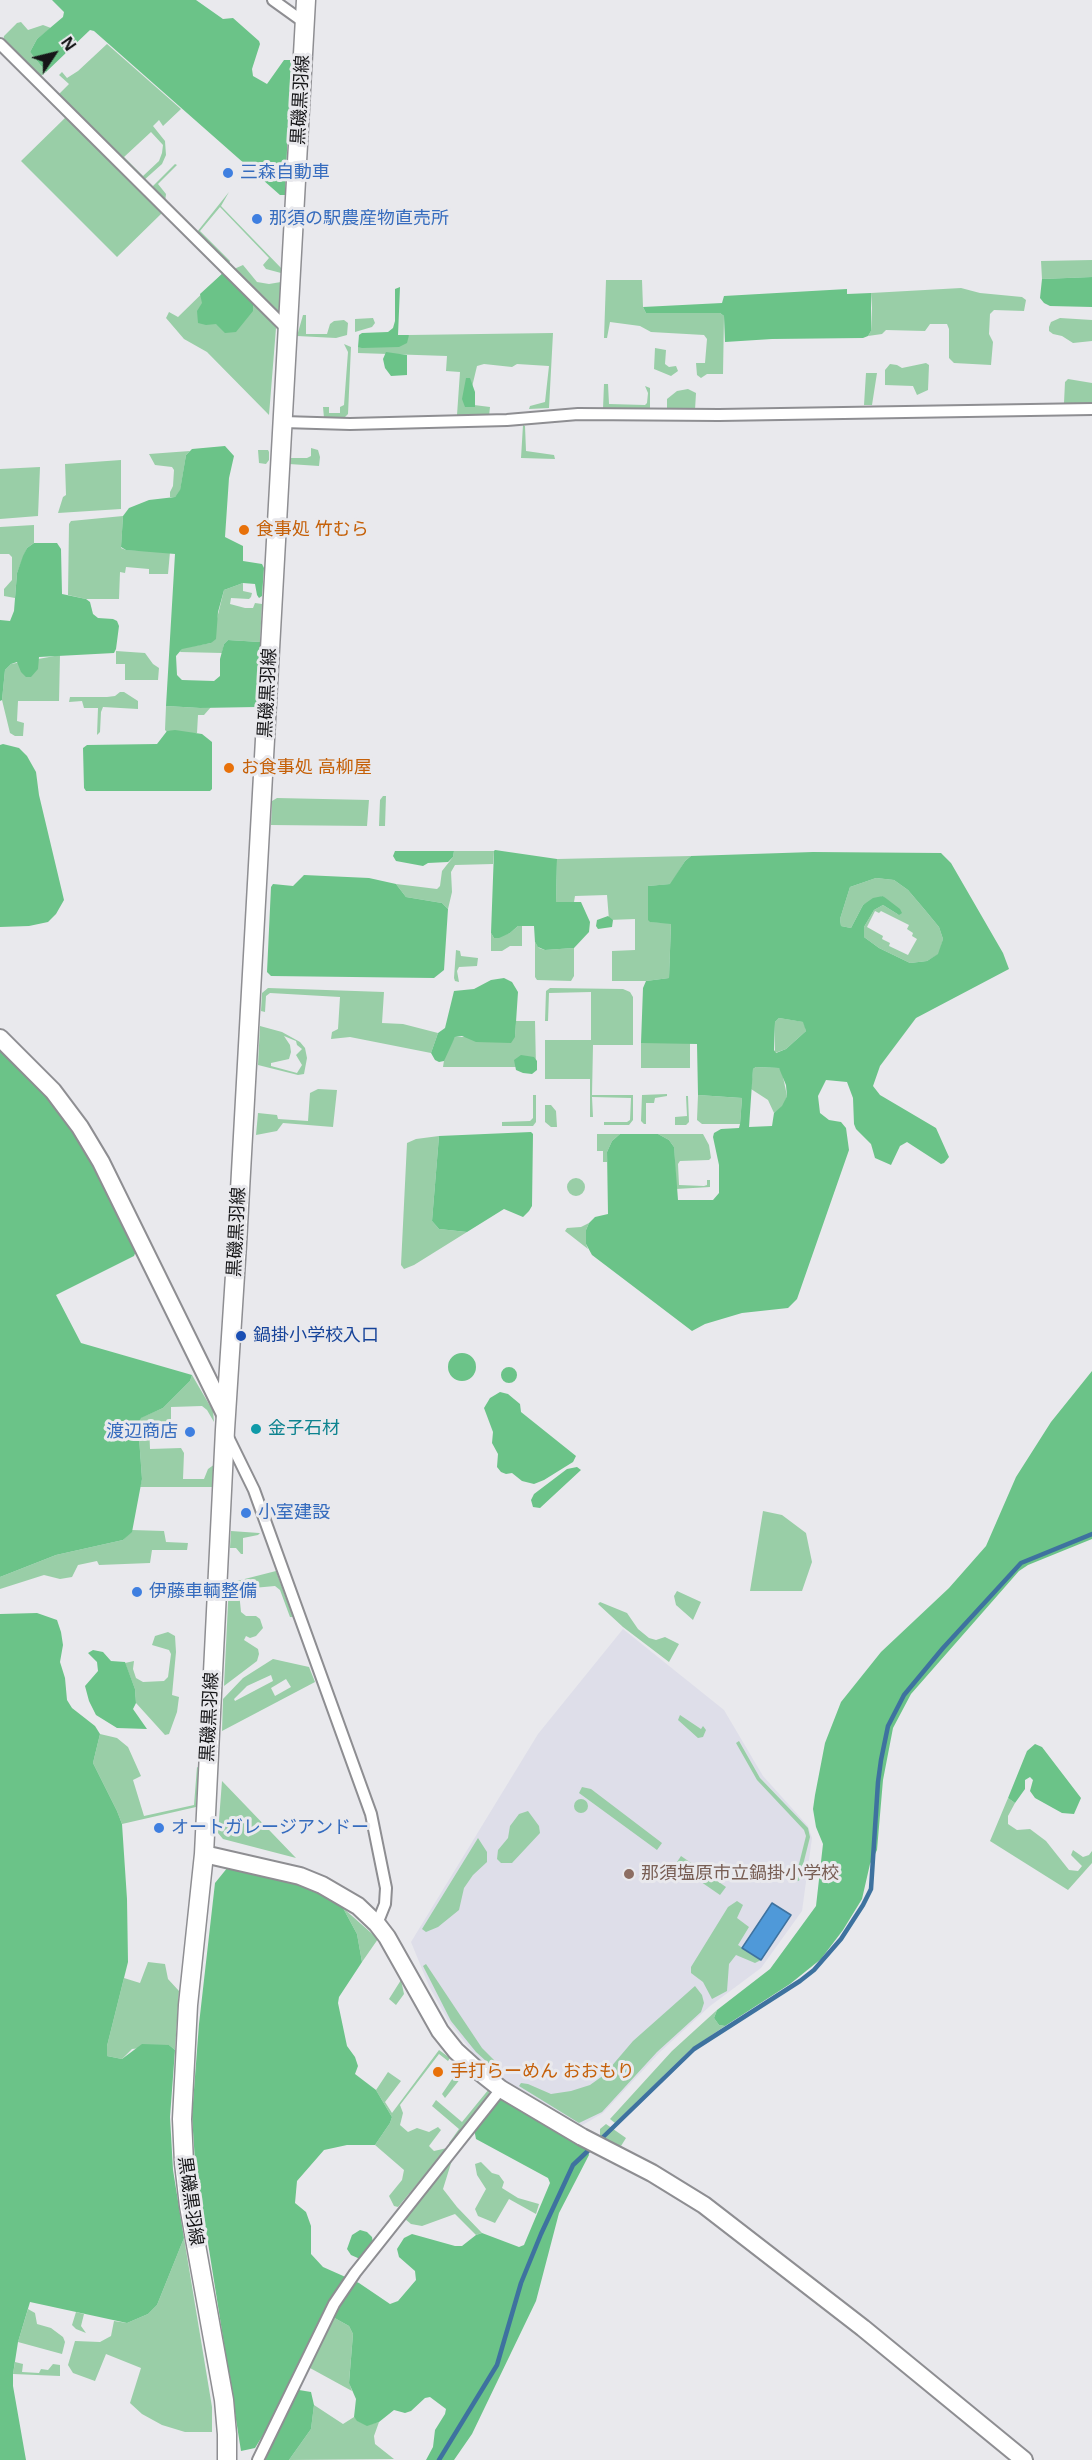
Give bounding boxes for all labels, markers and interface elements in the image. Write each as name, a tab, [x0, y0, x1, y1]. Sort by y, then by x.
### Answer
north arrow	[24, 24, 84, 84]
text: N	[56, 32, 81, 55]
street label: 黒磯黒羽線	[288, 54, 314, 146]
place label: 三森自動車	[240, 162, 330, 184]
marker: 三森自動車	[221, 166, 235, 180]
place label: 那須の駅農産物直売所	[269, 208, 449, 230]
marker: 那須の駅農産物直売所	[250, 212, 264, 226]
place label: 食事処 竹むら	[256, 519, 369, 541]
marker: 食事処 竹むら	[237, 523, 251, 537]
street label: 黒磯黒羽線	[255, 647, 281, 739]
place label: お食事処 高柳屋	[241, 757, 372, 779]
marker: お食事処 高柳屋	[222, 761, 236, 775]
street label: 黒磯黒羽線	[224, 1186, 250, 1278]
place label: 鍋掛小学校入口	[253, 1325, 379, 1347]
marker: 鍋掛小学校入口	[234, 1329, 248, 1343]
place label: 金子石材	[268, 1418, 340, 1440]
place label: 渡辺商店	[106, 1421, 178, 1443]
marker: 金子石材	[249, 1422, 263, 1436]
marker: 渡辺商店	[183, 1425, 197, 1439]
place label: 小室建設	[258, 1502, 330, 1524]
marker: 小室建設	[239, 1506, 253, 1520]
place label: 伊藤車輌整備	[149, 1581, 257, 1603]
marker: 伊藤車輌整備	[130, 1585, 144, 1599]
street label: 黒磯黒羽線	[197, 1671, 223, 1763]
place label: オートガレージアンドー	[171, 1817, 369, 1839]
marker: オートガレージアンドー	[152, 1821, 166, 1835]
place label: 那須塩原市立鍋掛小学校	[641, 1863, 839, 1885]
marker: 那須塩原市立鍋掛小学校	[622, 1867, 636, 1881]
place label: 手打らーめん おおもり	[450, 2061, 635, 2083]
marker: 手打らーめん おおもり	[431, 2065, 445, 2079]
street label: 黒磯黒羽線	[173, 2155, 207, 2247]

